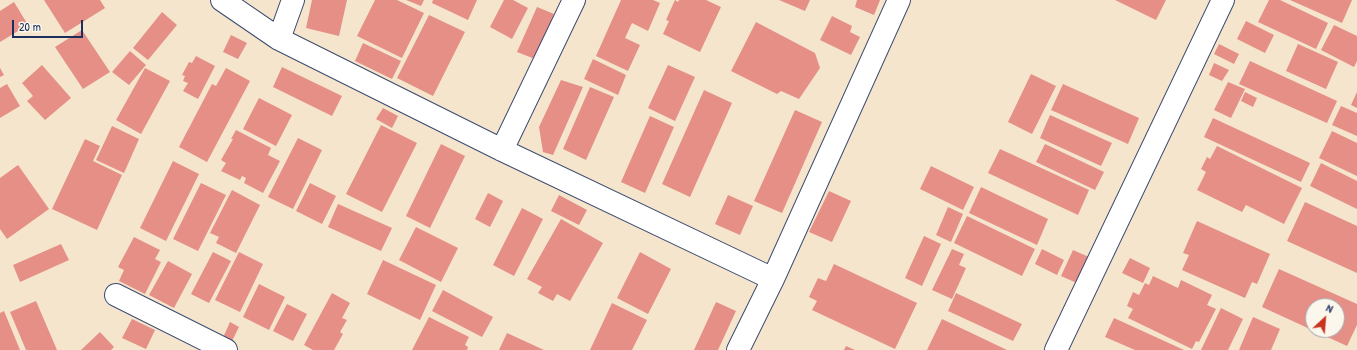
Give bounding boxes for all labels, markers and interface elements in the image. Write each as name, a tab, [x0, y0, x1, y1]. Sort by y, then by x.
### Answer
scale bar	[14, 12, 85, 38]
text: 20 m	[19, 18, 41, 35]
north arrow	[1305, 298, 1345, 338]
text: N	[1324, 301, 1336, 316]

